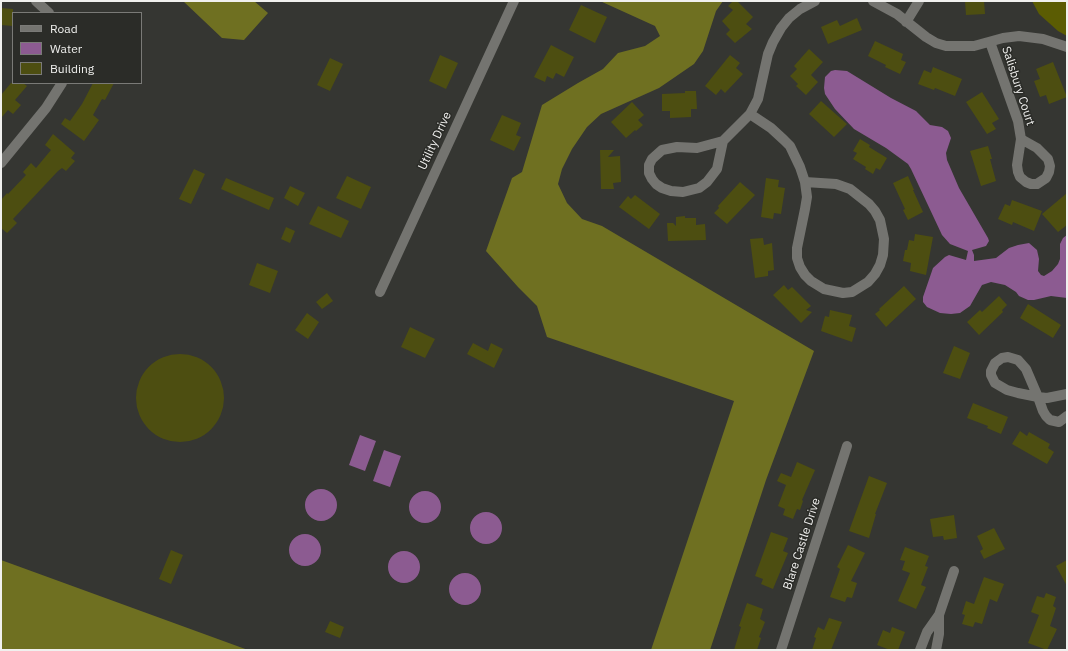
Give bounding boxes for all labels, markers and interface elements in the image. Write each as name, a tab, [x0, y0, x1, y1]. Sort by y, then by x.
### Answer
legend	[12, 12, 142, 84]
text: Road	[50, 21, 78, 36]
text: Water	[50, 41, 82, 56]
street label: Salisbury Court	[998, 45, 1038, 127]
text: Building	[50, 61, 94, 76]
street label: Utility Drive	[415, 110, 455, 172]
street label: Blare Castle Drive	[780, 496, 824, 592]

